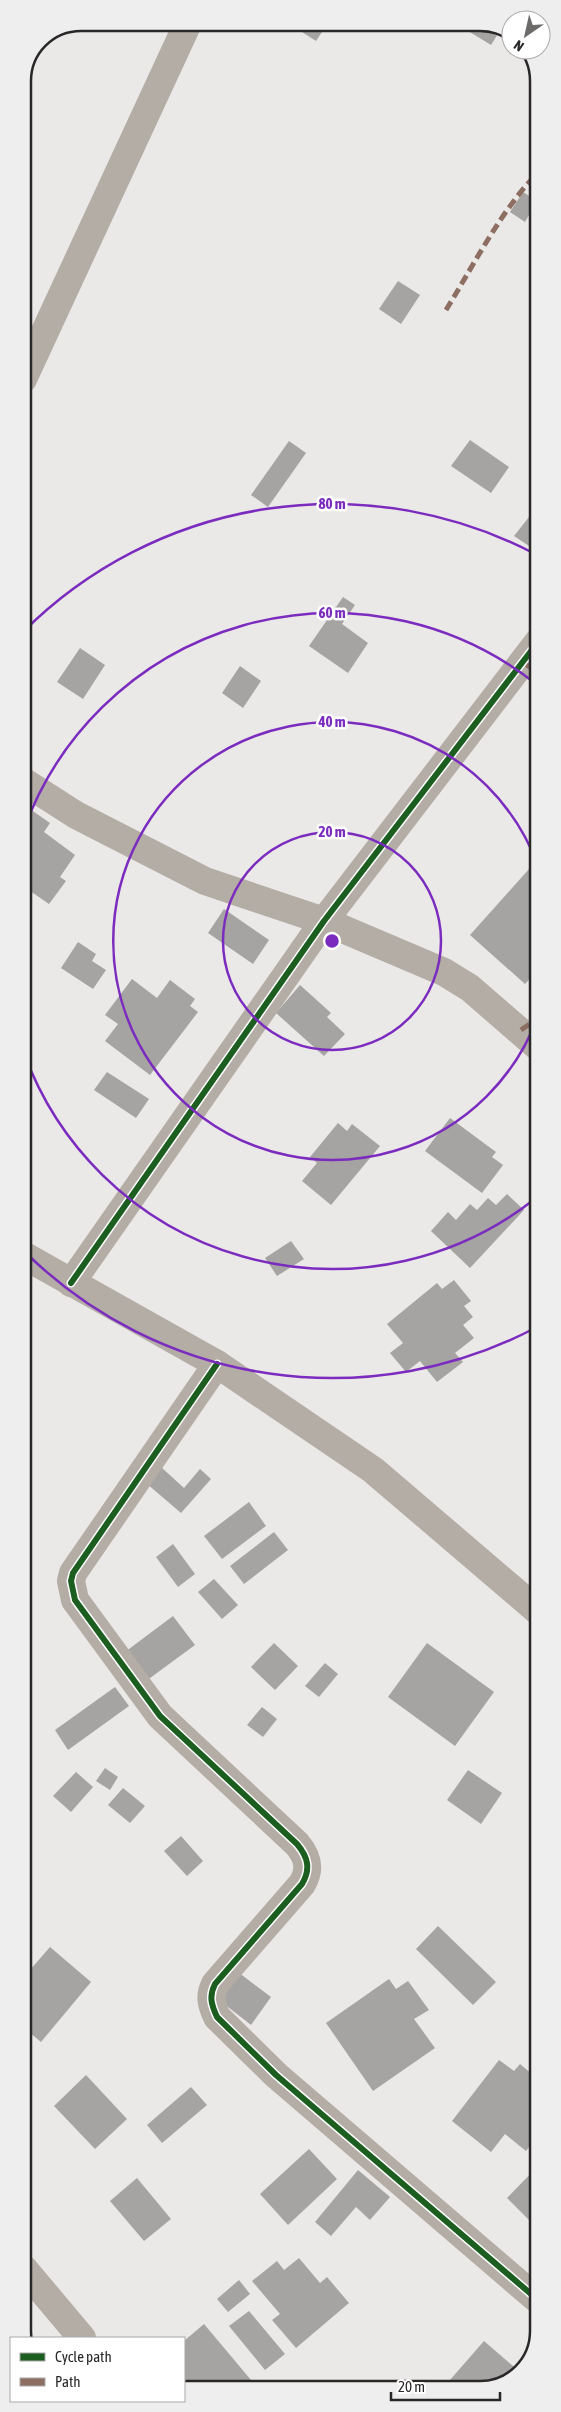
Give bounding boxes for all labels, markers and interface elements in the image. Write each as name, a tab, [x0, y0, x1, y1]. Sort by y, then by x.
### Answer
north arrow	[501, 10, 551, 60]
text: N	[511, 37, 527, 55]
text: 80 m	[319, 495, 346, 512]
text: 60 m	[319, 604, 346, 621]
text: 40 m	[318, 713, 346, 730]
text: 20 m	[319, 823, 346, 840]
centre of rings	[323, 932, 341, 950]
legend	[10, 2337, 185, 2402]
text: Cycle path	[55, 2348, 112, 2365]
scale bar	[391, 2370, 500, 2402]
text: Path	[55, 2373, 81, 2390]
text: 20 m	[398, 2378, 425, 2395]

